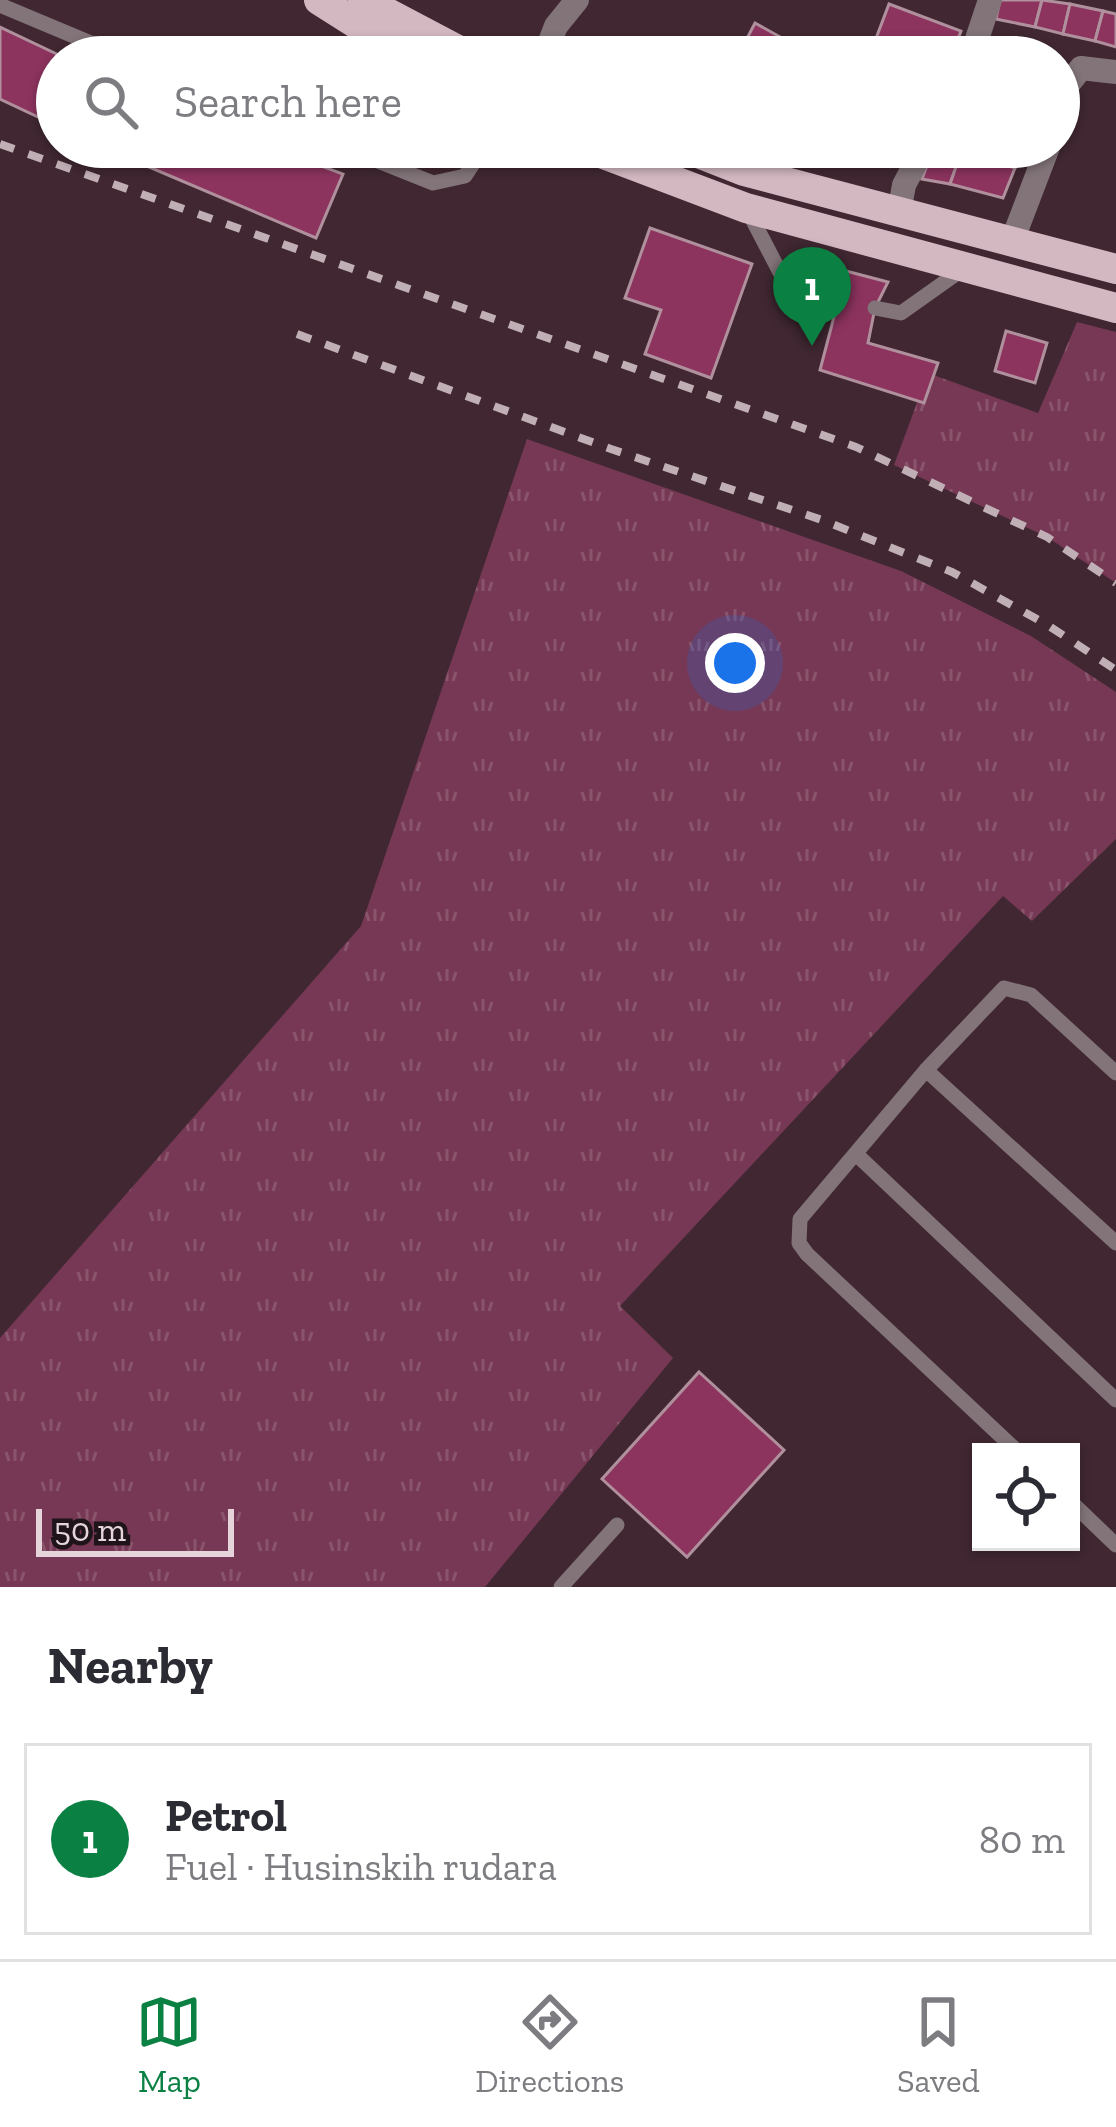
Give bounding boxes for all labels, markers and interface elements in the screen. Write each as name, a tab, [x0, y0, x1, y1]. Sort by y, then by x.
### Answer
search box	[36, 36, 1080, 168]
icon: search	[78, 69, 144, 135]
text: Search here	[174, 75, 402, 129]
pin: 1	[773, 247, 851, 346]
your location	[705, 633, 765, 693]
map controls	[972, 1443, 1080, 1551]
button: locate	[972, 1443, 1080, 1551]
scale bar	[36, 1503, 234, 1556]
text: 50 m	[54, 1510, 126, 1549]
text: Nearby	[48, 1635, 213, 1696]
text: Petrol	[165, 1789, 287, 1843]
text: 1	[82, 1816, 98, 1863]
text: 80 m	[979, 1816, 1065, 1863]
text: Fuel · Husinskih rudara	[165, 1843, 557, 1890]
tab: Map	[136, 1989, 202, 2100]
tab: Directions	[475, 1989, 624, 2100]
tab: Saved	[897, 1989, 980, 2100]

